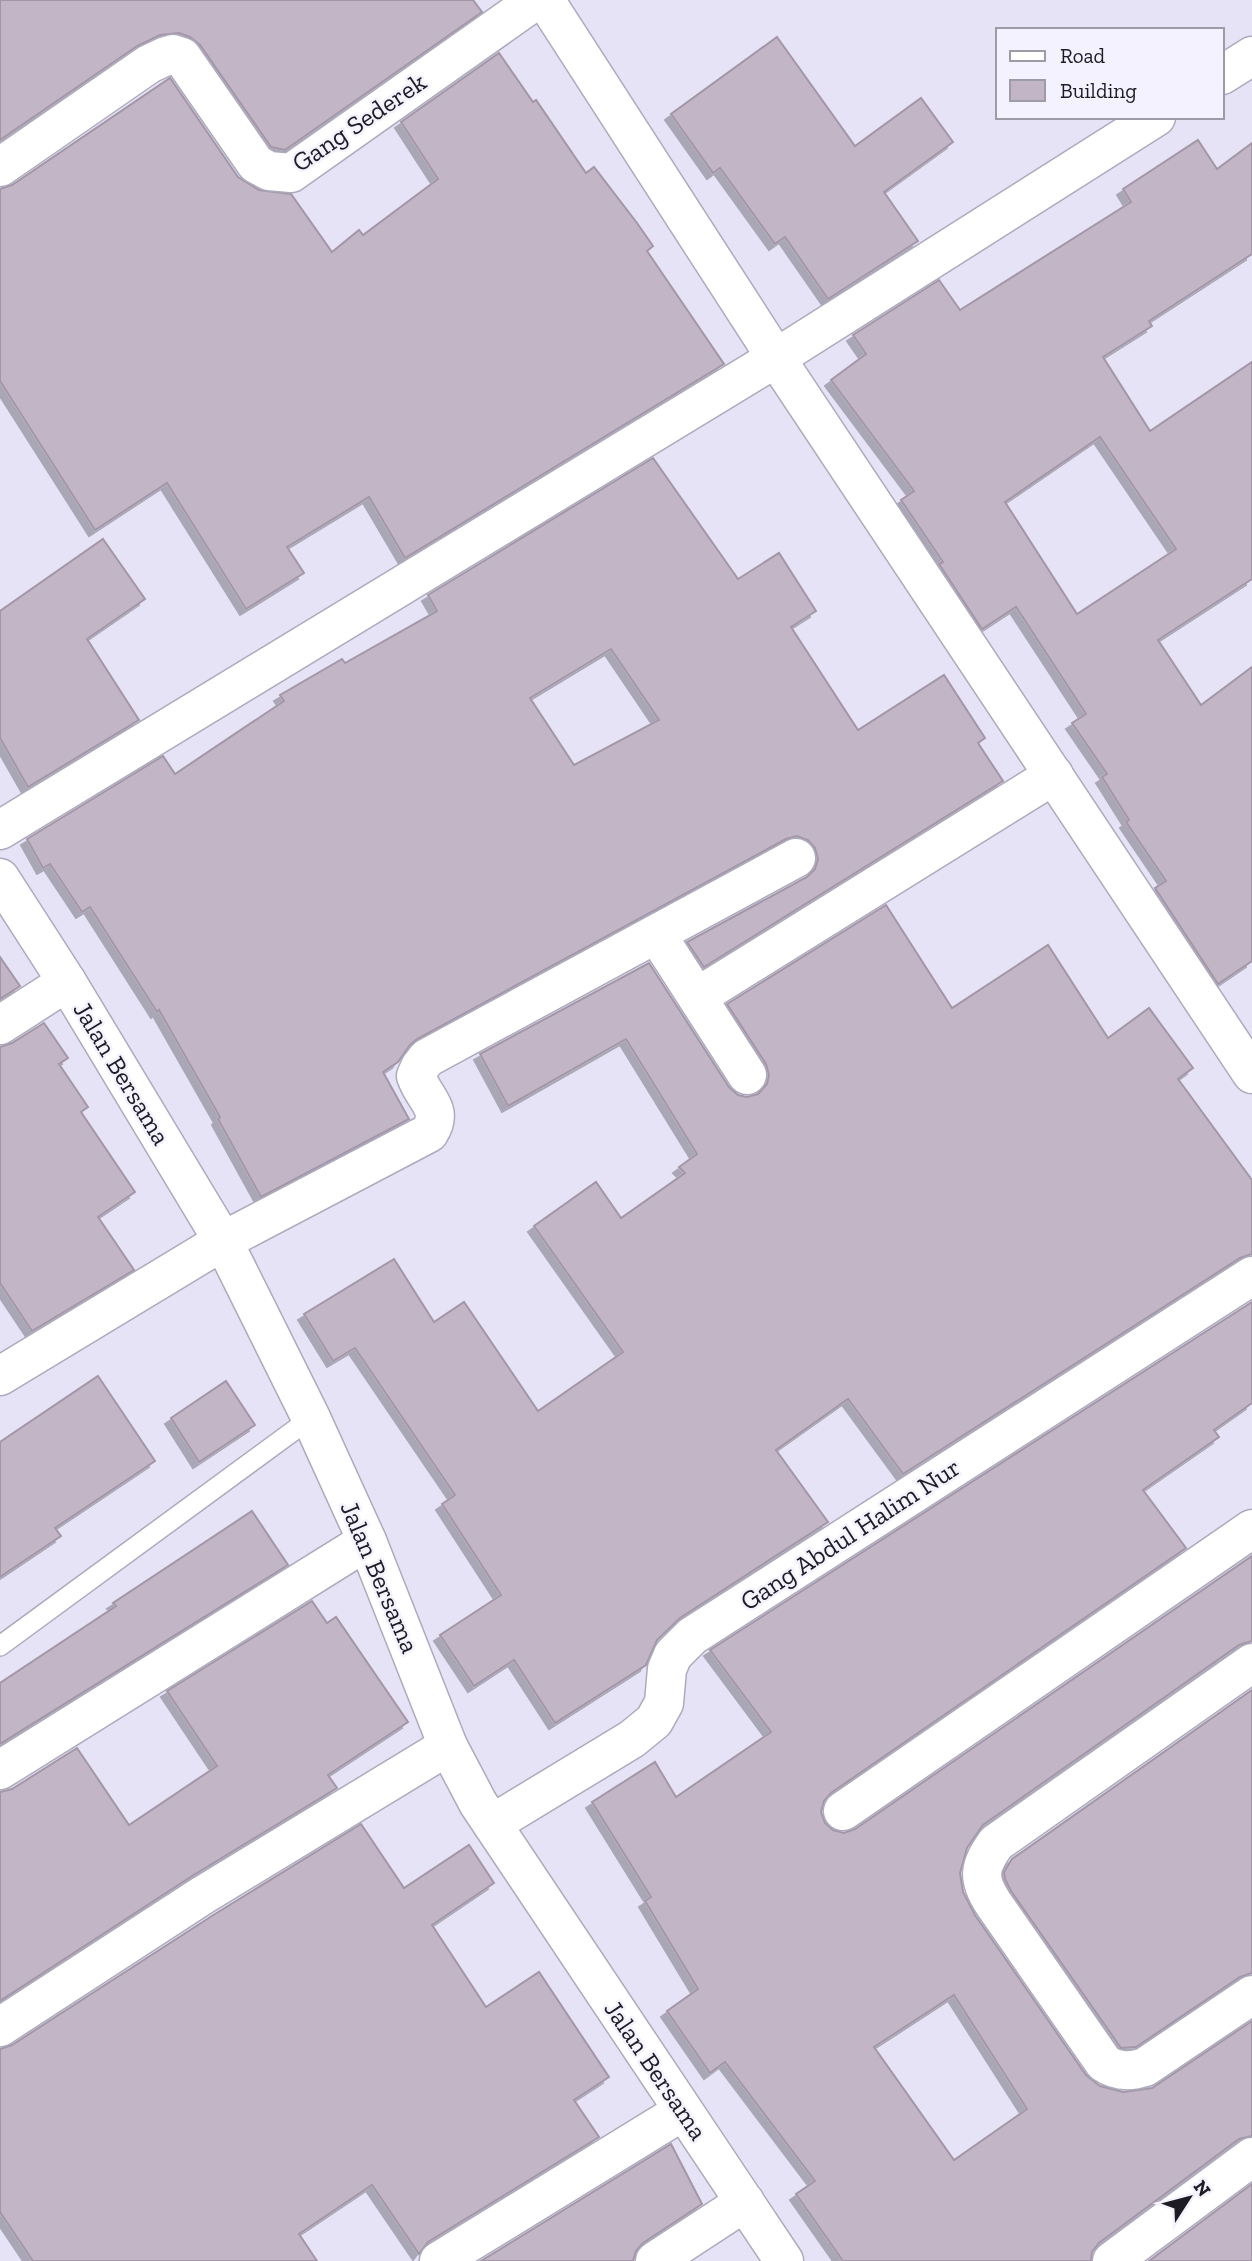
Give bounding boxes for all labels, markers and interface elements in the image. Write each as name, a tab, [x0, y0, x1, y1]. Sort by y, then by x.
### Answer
legend	[996, 28, 1224, 119]
text: Road	[1060, 43, 1106, 68]
street label: Gang Sederek	[286, 65, 433, 179]
text: Building	[1060, 78, 1137, 103]
street label: Jalan Bersama	[67, 995, 178, 1151]
street label: Gang Abdul Halim Nur	[734, 1451, 966, 1617]
street label: Jalan Bersama	[334, 1496, 427, 1658]
street label: Jalan Bersama	[598, 1994, 715, 2146]
north arrow	[1154, 2163, 1224, 2233]
text: N	[1189, 2176, 1216, 2201]

